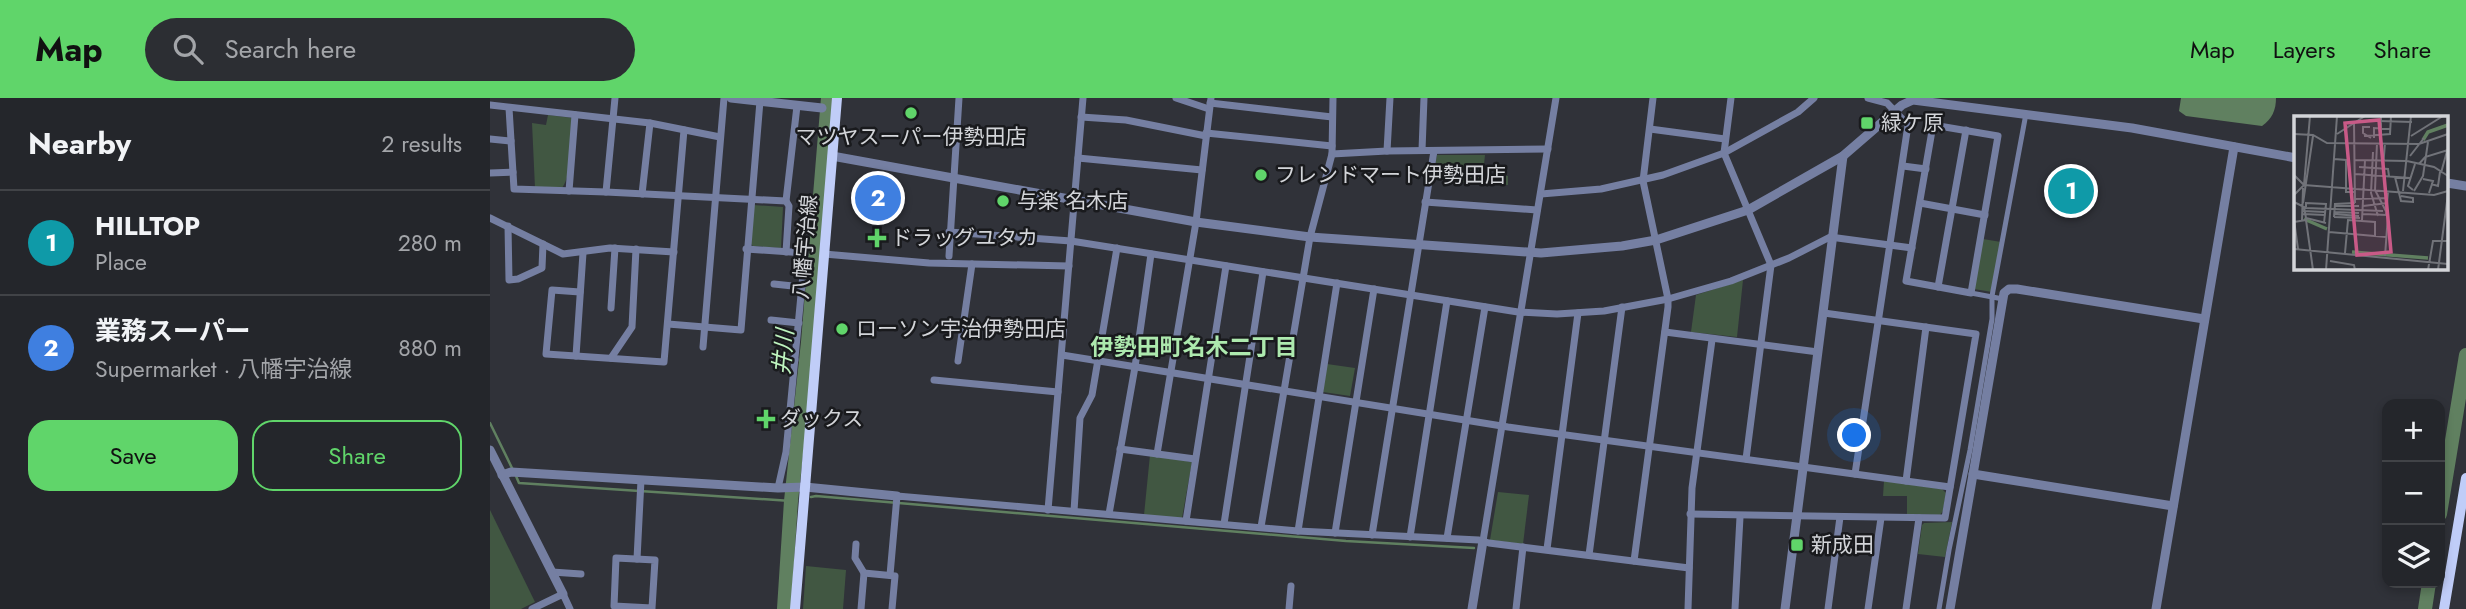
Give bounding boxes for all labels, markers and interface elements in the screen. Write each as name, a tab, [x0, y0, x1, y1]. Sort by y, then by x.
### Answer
search box	[145, 18, 635, 81]
text: Map	[35, 26, 103, 73]
icon: search	[169, 30, 207, 68]
text: Search here	[225, 30, 356, 68]
text: Map	[2190, 32, 2235, 67]
text: Layers	[2273, 32, 2335, 67]
text: Share	[2373, 32, 2431, 67]
marker: マツヤスーパー伊勢田店	[903, 105, 919, 121]
place label: 緑ケ原	[1881, 108, 1944, 138]
marker: 緑ケ原	[1859, 115, 1875, 131]
inset map	[2294, 116, 2448, 270]
text: Nearby	[28, 122, 131, 165]
place label: マツヤスーパー伊勢田店	[796, 122, 1026, 152]
text: 2 results	[381, 127, 462, 161]
place label: フレンドマート伊勢田店	[1275, 160, 1506, 190]
pin: 1	[2048, 165, 2094, 217]
marker: フレンドマート伊勢田店	[1253, 167, 1269, 183]
pin: 2	[855, 172, 901, 224]
place label: 与楽 名木店	[1017, 186, 1128, 216]
street label: 八幡宇治線	[785, 193, 825, 301]
marker: 与楽 名木店	[995, 193, 1011, 209]
text: HILLTOP	[95, 207, 200, 245]
place label: ドラッグユタカ	[891, 223, 1038, 253]
text: 1	[45, 226, 57, 260]
text: 280 m	[398, 226, 462, 260]
marker: ドラッグユタカ	[869, 230, 885, 246]
text: Place	[95, 245, 147, 279]
text: 業務スーパー	[95, 312, 251, 350]
place label: ローソン宇治伊勢田店	[856, 314, 1066, 344]
marker: ローソン宇治伊勢田店	[834, 321, 850, 337]
water label: 井川	[764, 325, 802, 376]
district label: 伊勢田町名木二丁目	[1091, 330, 1298, 364]
text: 2	[43, 331, 59, 365]
text: 880 m	[398, 331, 462, 365]
text: Supermarket · 八幡宇治線	[95, 352, 352, 386]
map controls	[2382, 399, 2445, 588]
button: +	[2382, 399, 2445, 462]
place label: ダックス	[780, 404, 863, 434]
marker: ダックス	[758, 411, 774, 427]
your location	[1837, 418, 1871, 452]
button: Save	[28, 420, 238, 491]
button: Share	[252, 420, 462, 491]
button: −	[2382, 462, 2445, 525]
button: layers	[2382, 525, 2445, 588]
place label: 新成田	[1811, 530, 1874, 560]
marker: 新成田	[1789, 537, 1805, 553]

